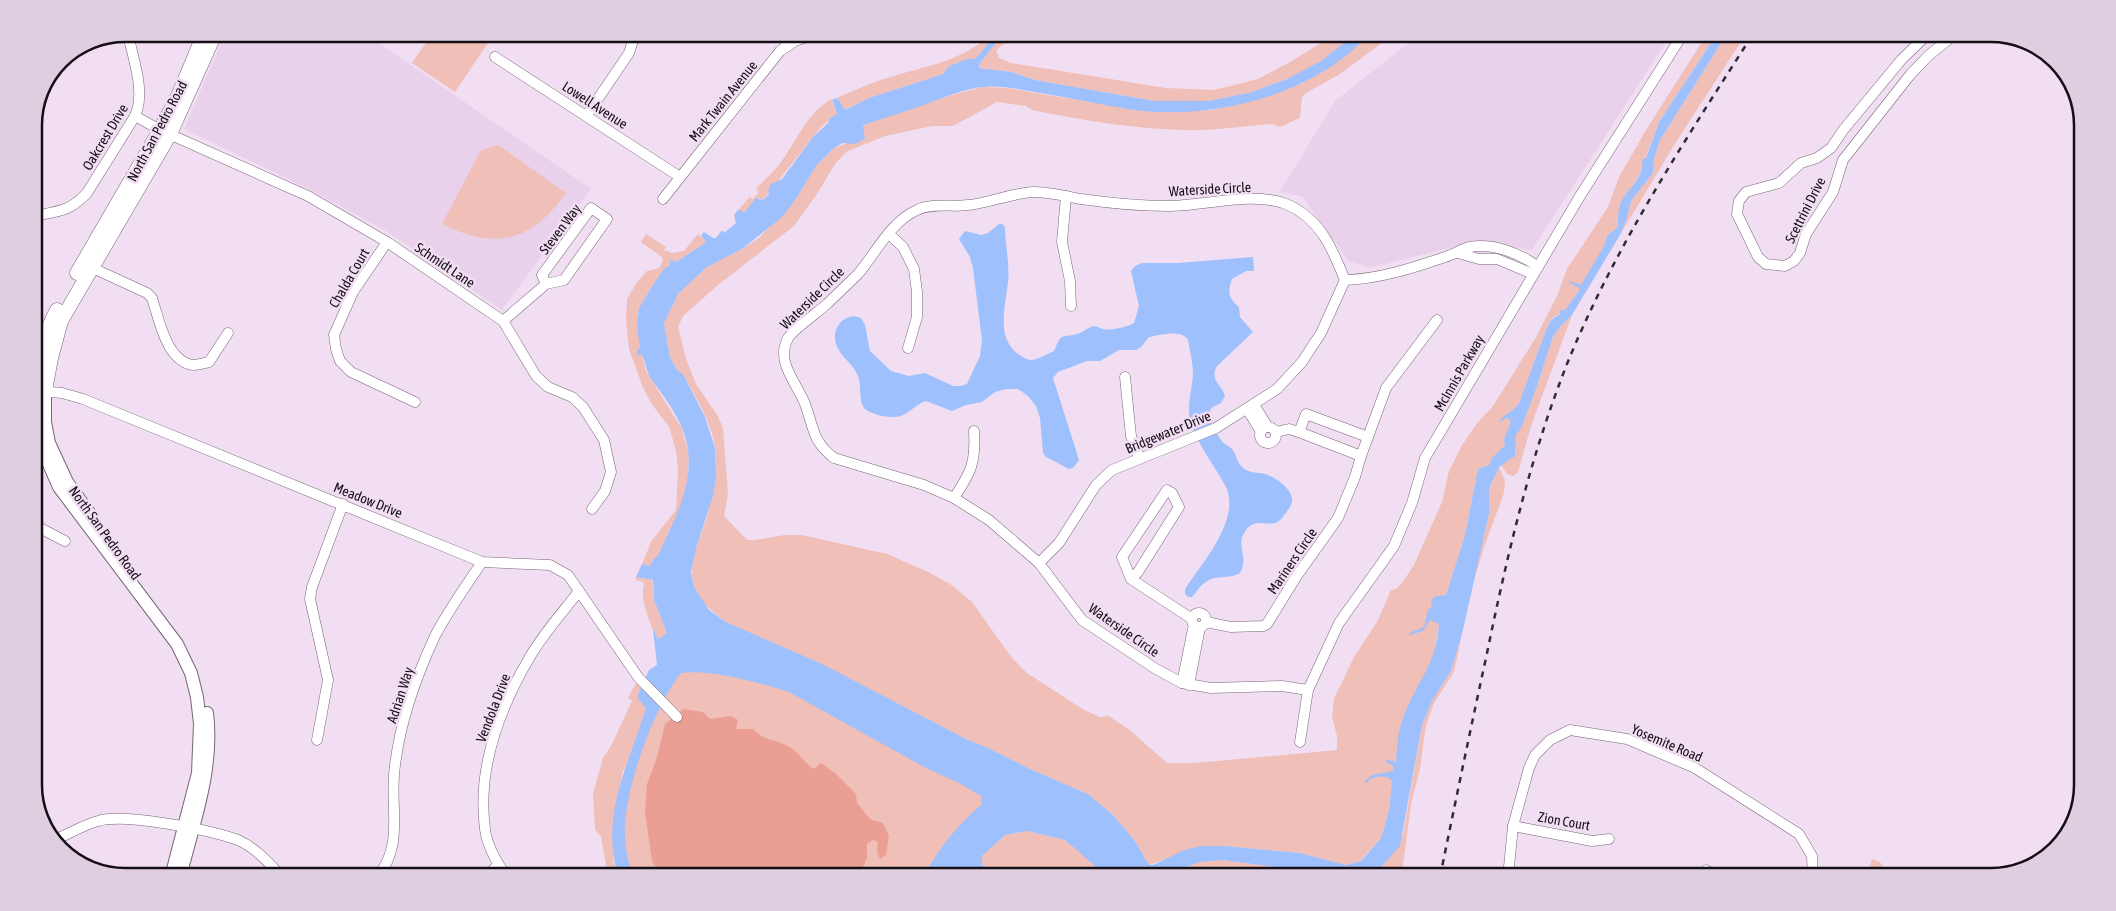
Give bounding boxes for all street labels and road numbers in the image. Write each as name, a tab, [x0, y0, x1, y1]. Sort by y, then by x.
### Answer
street label: Mark Twain Avenue	[686, 57, 760, 145]
street label: North San Pedro Road	[124, 78, 190, 184]
street label: Lowell Avenue	[559, 78, 631, 132]
street label: Oakcrest Drive	[79, 101, 131, 173]
street label: Scettrini Drive	[1782, 174, 1828, 246]
street label: Waterside Circle	[1168, 179, 1252, 199]
street label: Steven Way	[536, 201, 584, 257]
street label: Schmidt Lane	[412, 239, 478, 291]
street label: Chalda Court	[326, 245, 372, 311]
street label: Waterside Circle	[777, 264, 847, 332]
street label: McInnis Parkway	[1431, 332, 1487, 414]
street label: Bridgewater Drive	[1123, 408, 1213, 456]
street label: Meadow Drive	[331, 479, 405, 521]
street label: North San Pedro Road	[66, 483, 144, 583]
street label: Mariners Circle	[1264, 525, 1320, 597]
street label: Waterside Circle	[1086, 600, 1162, 660]
street label: Adrian Way	[383, 665, 417, 725]
street label: Vendola Drive	[473, 671, 513, 745]
street label: Yosemite Road	[1629, 721, 1705, 765]
street label: Zion Court	[1537, 809, 1591, 833]

